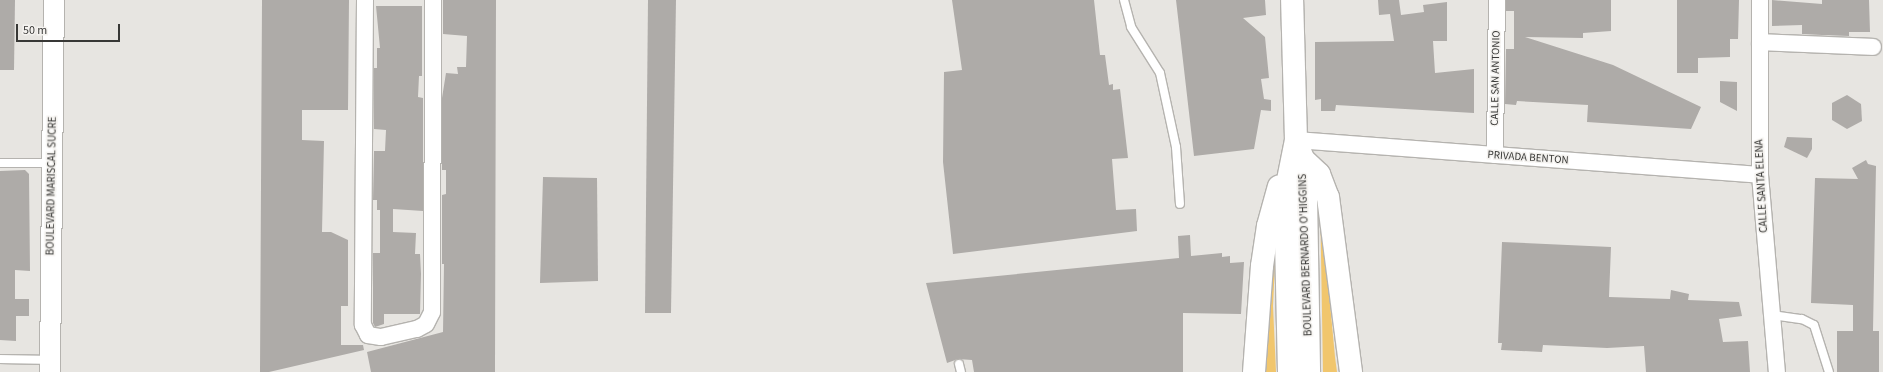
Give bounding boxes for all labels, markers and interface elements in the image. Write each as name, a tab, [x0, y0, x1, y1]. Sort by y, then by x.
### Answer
scale bar	[18, 16, 122, 42]
text: 50 m	[23, 22, 47, 39]
street label: CALLE SAN ANTONIO	[1489, 30, 1503, 126]
street label: BOULEVARD MARISCAL SUCRE	[44, 116, 60, 256]
street label: CALLE SANTA ELENA	[1753, 139, 1771, 233]
street label: PRIVADA BENTON	[1487, 149, 1569, 167]
street label: BOULEVARD BERNARDO O'HIGGINS	[1297, 174, 1315, 336]

